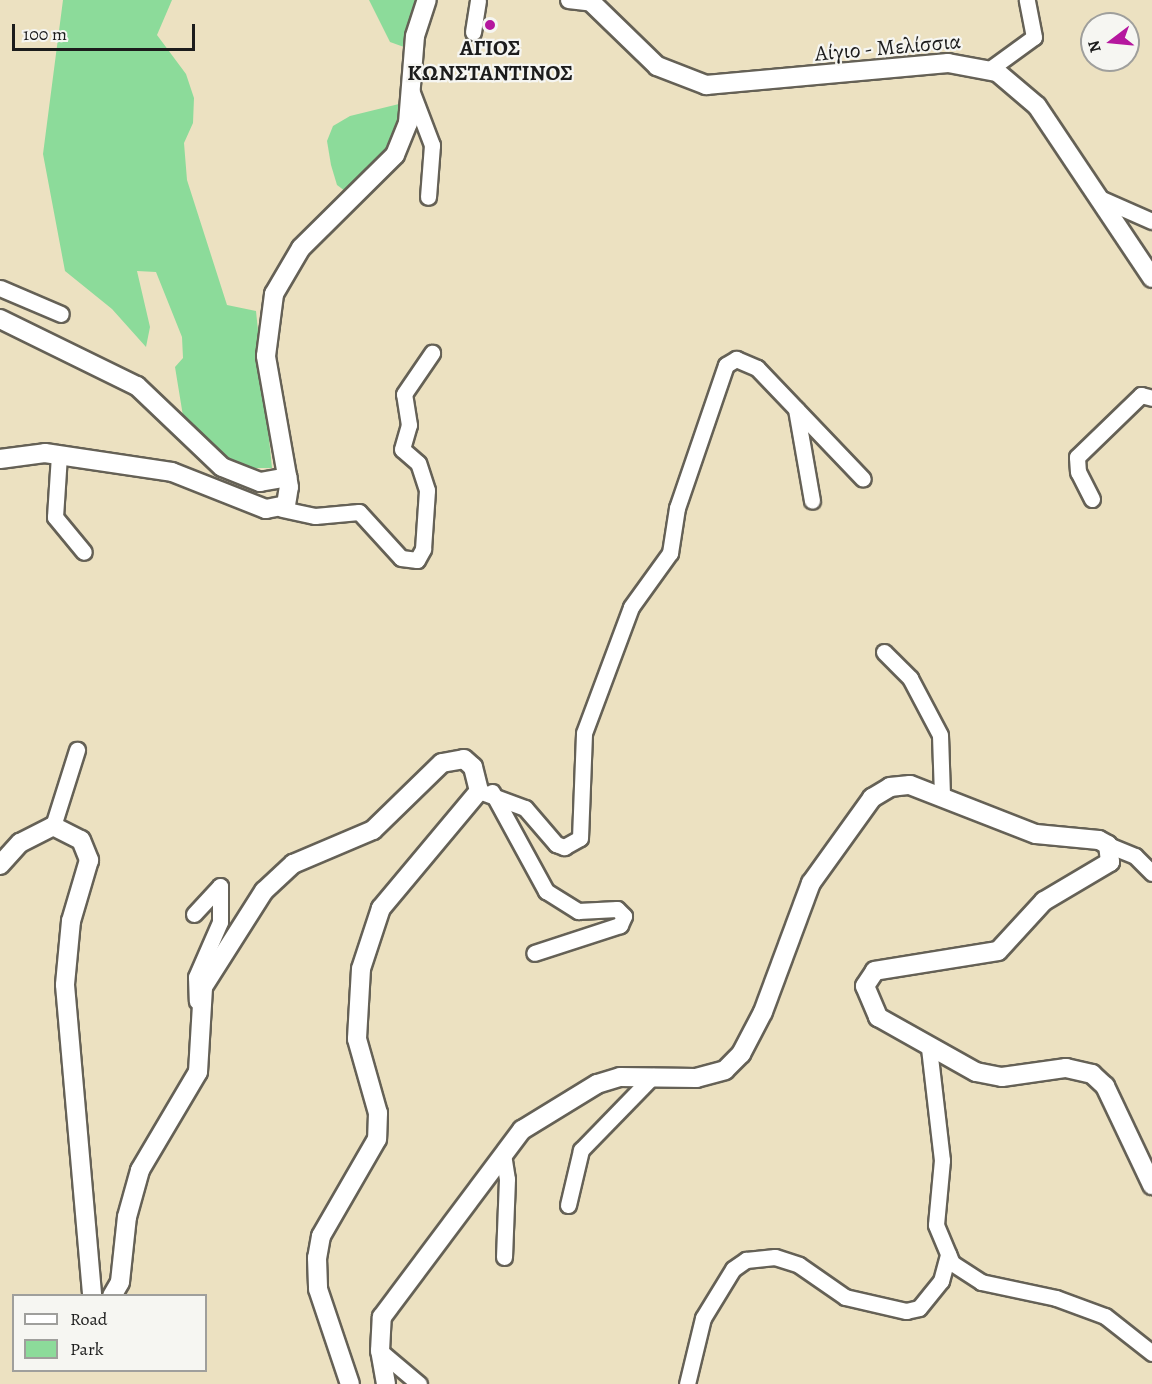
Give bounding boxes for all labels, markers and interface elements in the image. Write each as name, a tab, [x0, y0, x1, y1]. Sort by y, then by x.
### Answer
scale bar	[15, 12, 198, 50]
north arrow	[1080, 12, 1140, 72]
marker: ΑΓΙΟΣ ΚΩΝΣΤΑΝΤΙΝΟΣ	[483, 18, 497, 32]
text: 100 m	[23, 22, 67, 46]
street label: Αίγιο - Μελίσσια	[813, 28, 963, 68]
place label: ΑΓΙΟΣ ΚΩΝΣΤΑΝΤΙΝΟΣ	[407, 35, 573, 86]
text: N	[1082, 38, 1107, 55]
legend	[12, 1294, 207, 1372]
text: Road	[70, 1307, 107, 1331]
text: Park	[70, 1337, 104, 1361]

